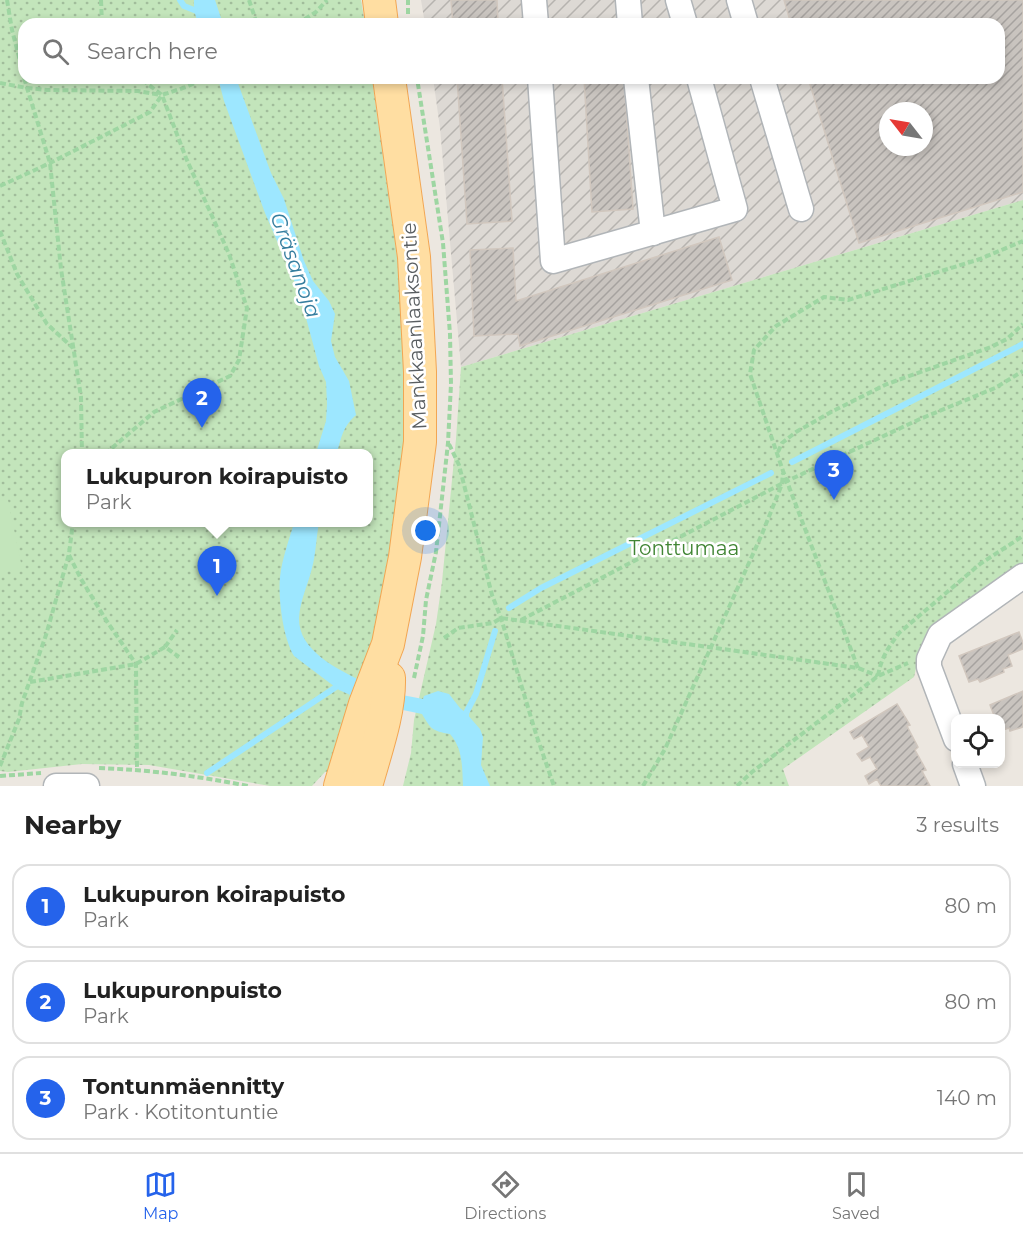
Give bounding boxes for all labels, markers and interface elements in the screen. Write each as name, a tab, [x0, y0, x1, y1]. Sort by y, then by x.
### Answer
search box	[18, 18, 1005, 84]
icon: search	[39, 35, 72, 68]
text: Search here	[87, 38, 218, 65]
north arrow	[879, 102, 933, 156]
water label: Gräsanoja	[265, 209, 327, 321]
street label: Mankkaanlaaksontie	[397, 222, 431, 430]
pin: 2	[182, 378, 222, 428]
popup	[61, 449, 373, 527]
pin: 3	[814, 450, 854, 500]
text: Lukupuron koirapuisto	[86, 463, 348, 490]
text: Park	[86, 490, 132, 514]
your location	[411, 516, 440, 545]
park label: Tonttumaa	[629, 536, 739, 560]
pin: 1	[198, 546, 236, 596]
map controls	[951, 714, 1005, 768]
button: locate	[951, 714, 1005, 768]
text: Nearby	[24, 809, 121, 841]
text: 3 results	[916, 813, 999, 837]
text: Lukupuron koirapuisto	[83, 881, 345, 908]
text: 1	[42, 894, 49, 918]
text: 80 m	[945, 894, 997, 918]
text: Park	[83, 908, 129, 932]
text: Lukupuronpuisto	[83, 977, 282, 1004]
text: 2	[40, 990, 51, 1014]
text: 80 m	[945, 990, 997, 1014]
text: Park	[83, 1004, 129, 1028]
text: Tontunmäennitty	[83, 1073, 284, 1100]
text: 3	[40, 1086, 51, 1110]
text: 140 m	[937, 1086, 997, 1110]
text: Park · Kotitontuntie	[83, 1100, 278, 1124]
tab: Map	[143, 1168, 178, 1223]
tab: Directions	[464, 1168, 546, 1223]
tab: Saved	[832, 1168, 880, 1223]

